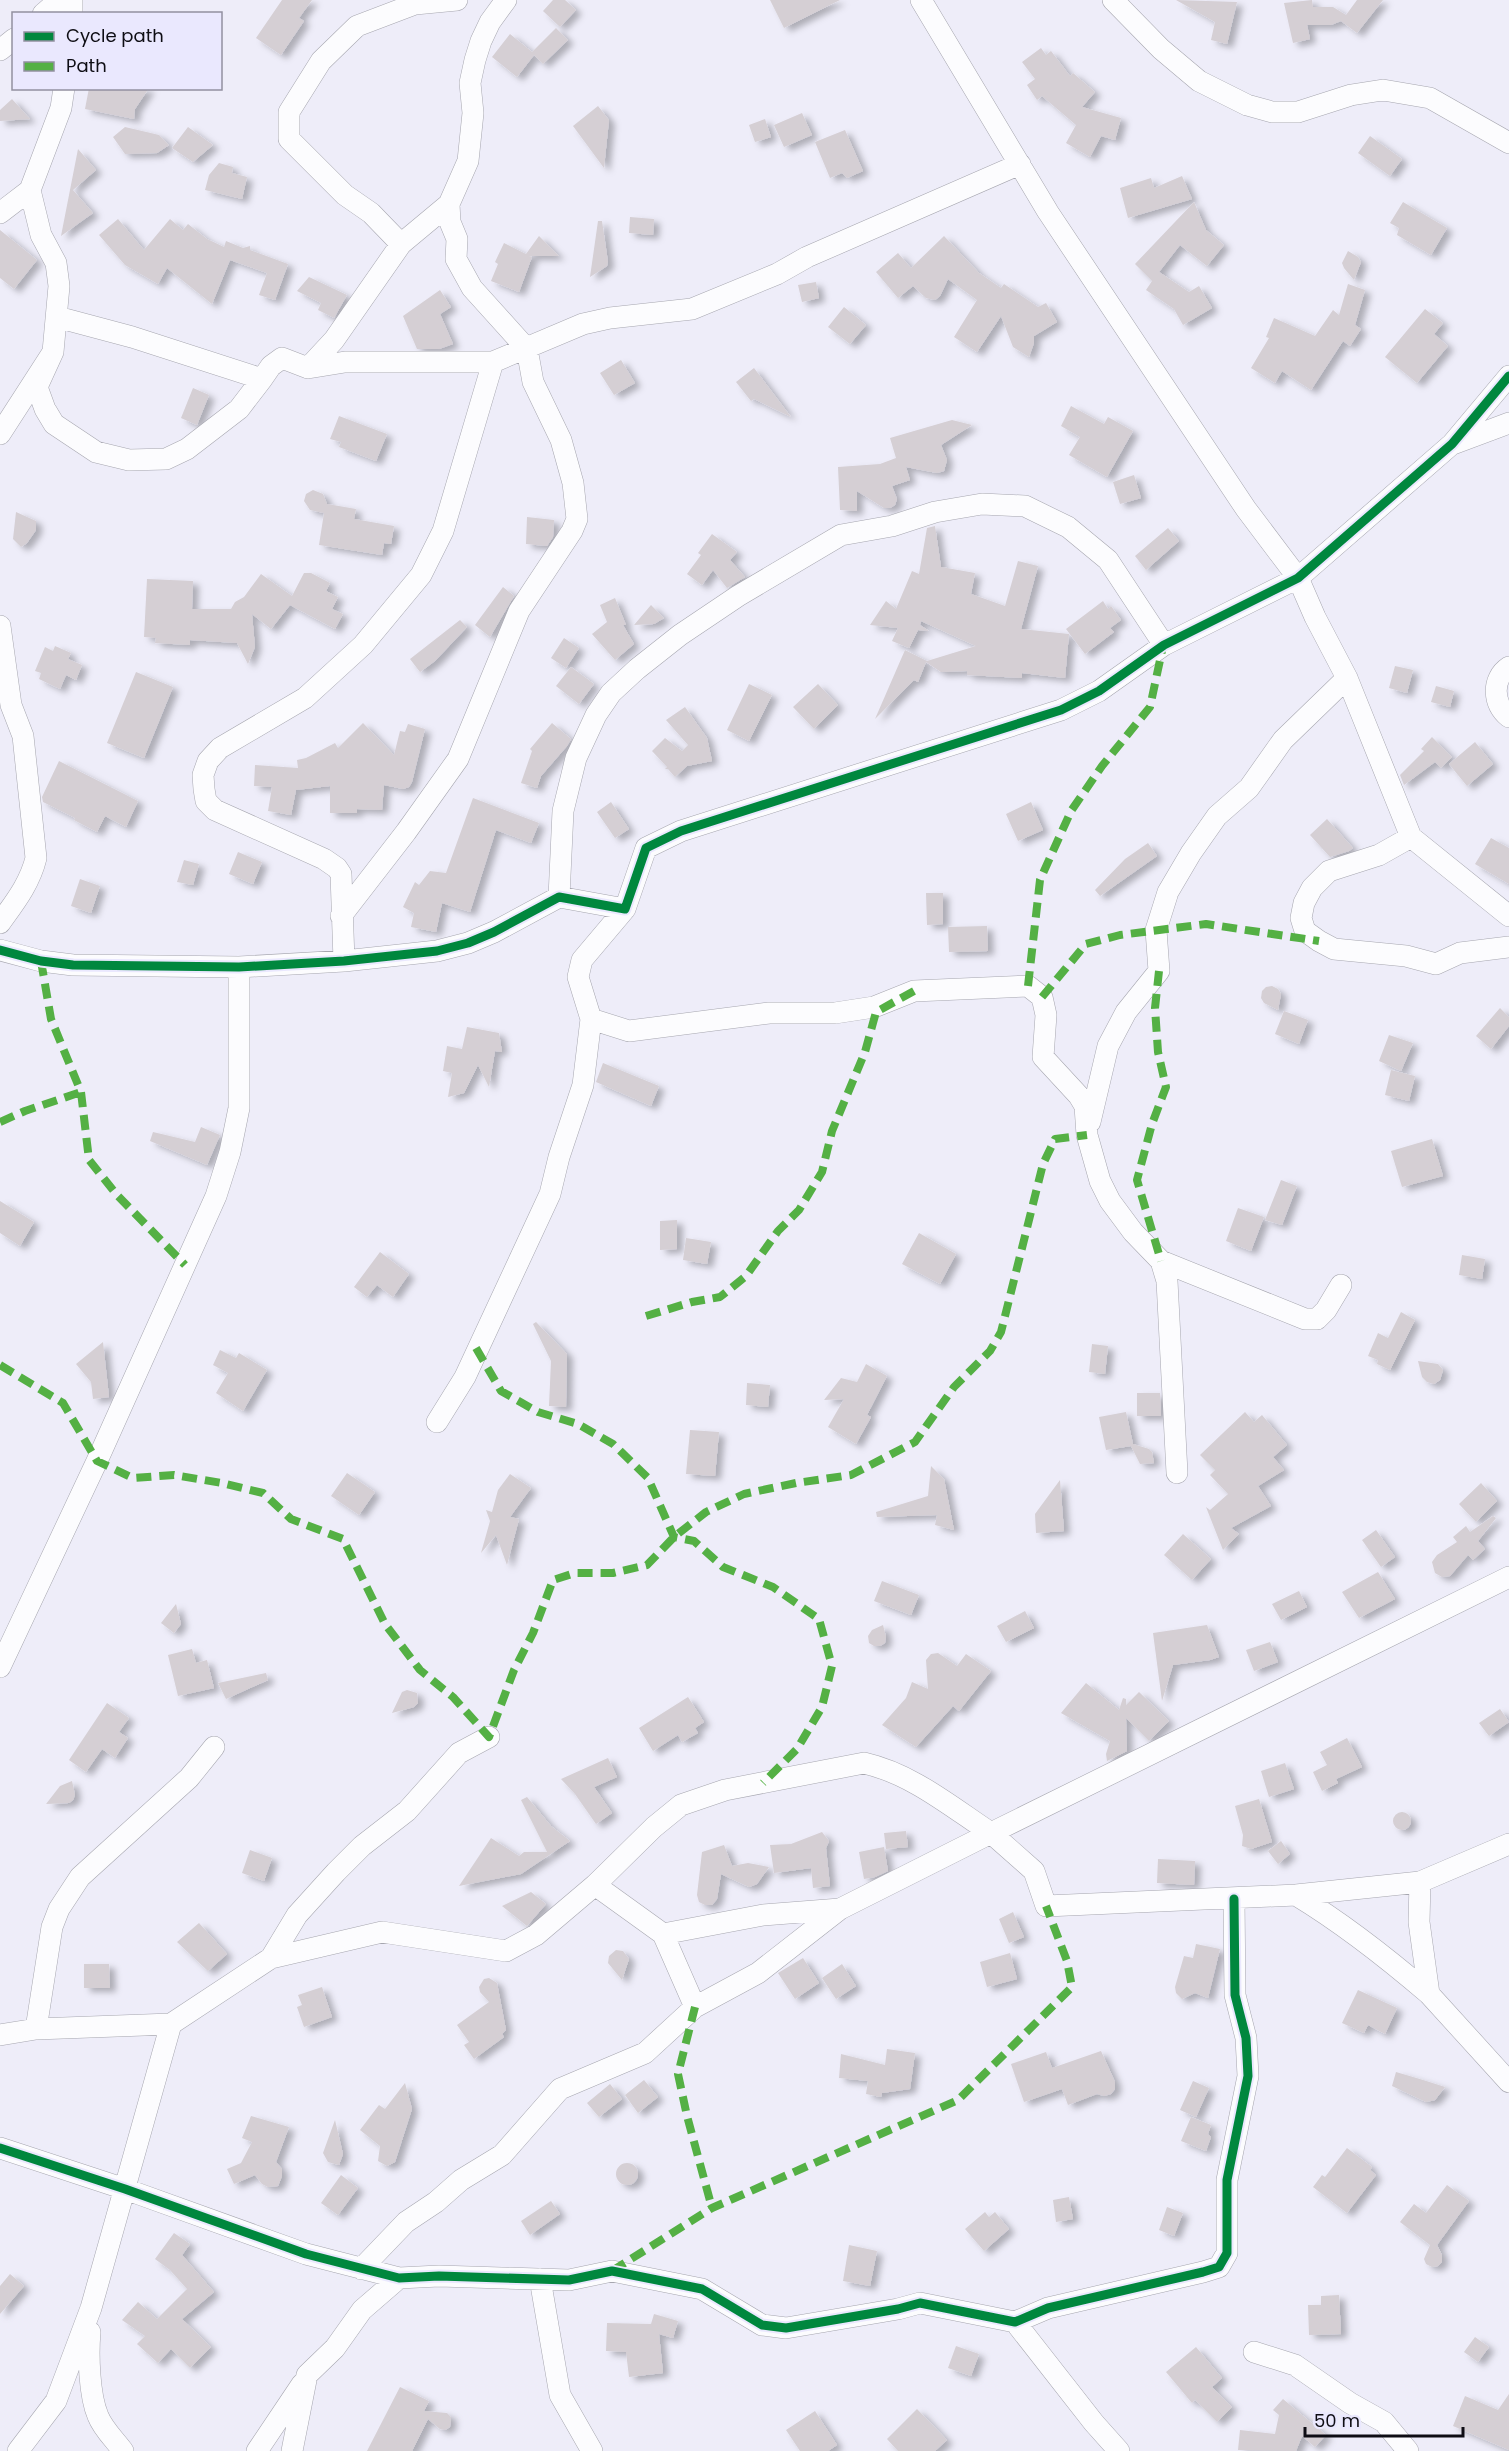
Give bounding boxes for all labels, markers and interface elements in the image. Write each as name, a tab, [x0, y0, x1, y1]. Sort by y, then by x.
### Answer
legend	[12, 12, 222, 90]
text: Cycle path	[66, 23, 164, 48]
text: Path	[66, 53, 107, 78]
scale bar	[1305, 2400, 1462, 2438]
text: 50 m	[1314, 2408, 1360, 2433]

